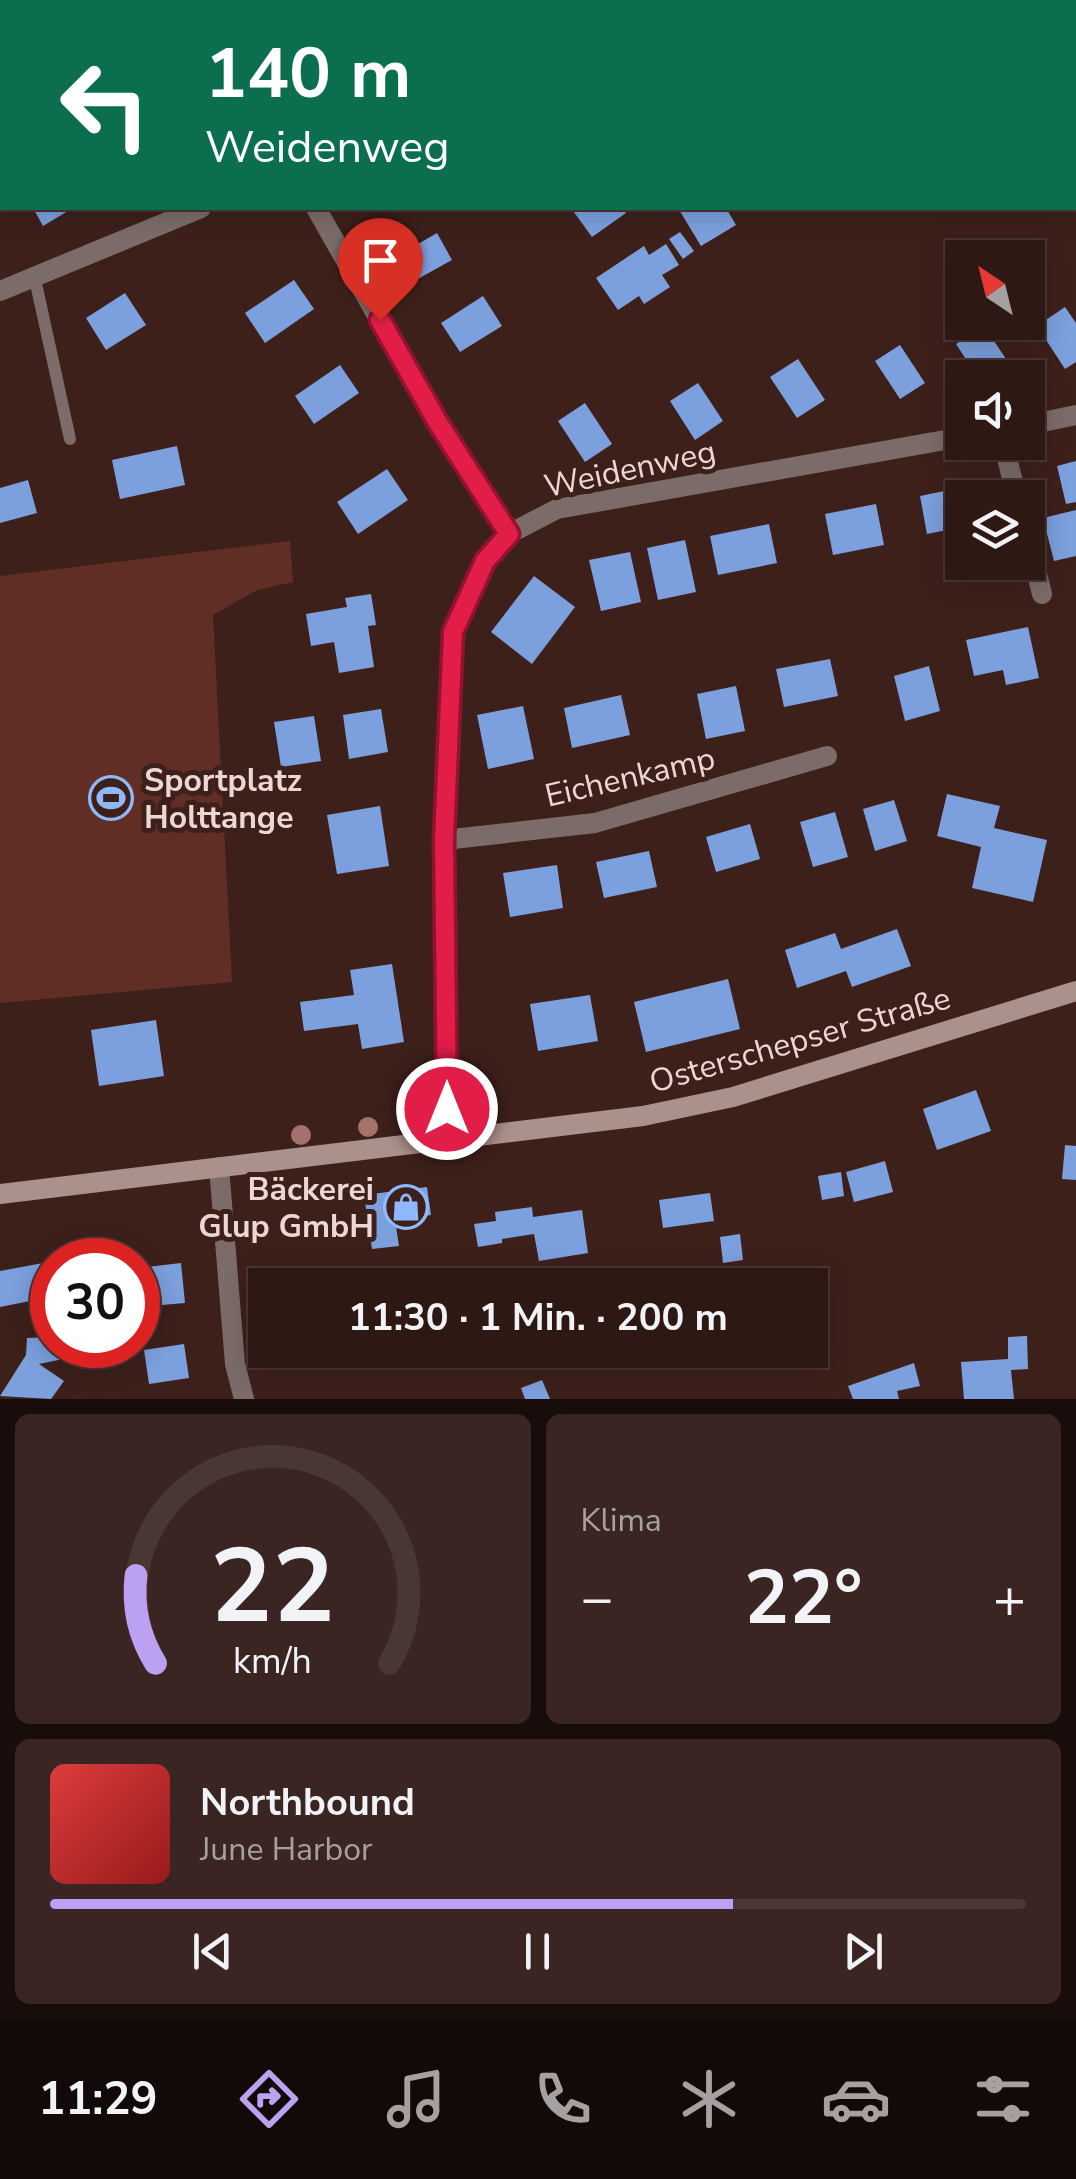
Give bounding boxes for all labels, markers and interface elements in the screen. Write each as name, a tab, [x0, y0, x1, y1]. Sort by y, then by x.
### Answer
text: 140 m	[205, 26, 411, 122]
icon: left	[40, 40, 170, 170]
text: Weidenweg	[205, 117, 450, 178]
pin	[338, 218, 423, 321]
icon: arrive	[353, 233, 408, 288]
north arrow	[945, 240, 1045, 340]
map controls	[945, 240, 1045, 580]
button: sound	[945, 360, 1045, 460]
street label: Weidenweg	[540, 430, 720, 508]
button: layers	[945, 480, 1045, 580]
street label: Eichenkamp	[541, 737, 719, 817]
place label: Sportplatz Holttange	[144, 759, 302, 839]
sports icon: Sportplatz Holttange	[88, 775, 134, 821]
street label: Osterschepser Straße	[645, 976, 955, 1104]
position arrow	[395, 1057, 499, 1161]
place label: Bäckerei Glup GmbH	[198, 1168, 374, 1248]
shop icon: Bäckerei Glup GmbH	[383, 1184, 429, 1230]
speed limit sign: 30	[30, 1238, 160, 1368]
text: 11:30 · 1 Min. · 200 m	[348, 1292, 728, 1343]
text: Klima	[581, 1499, 662, 1542]
text: 22	[210, 1516, 335, 1658]
text: 22°	[744, 1547, 862, 1649]
text: −	[581, 1561, 614, 1636]
text: +	[993, 1561, 1026, 1636]
text: km/h	[233, 1637, 312, 1686]
text: Northbound	[200, 1777, 415, 1828]
text: June Harbor	[200, 1828, 372, 1871]
icon: previous	[185, 1924, 240, 1979]
icon: pause	[510, 1924, 565, 1979]
icon: next	[836, 1924, 891, 1979]
icon: directions	[234, 2064, 304, 2134]
icon: music	[381, 2064, 451, 2134]
icon: phone	[528, 2064, 598, 2134]
icon: climate	[674, 2064, 744, 2134]
icon: car	[821, 2064, 891, 2134]
icon: filters	[968, 2064, 1038, 2134]
text: 11:29	[38, 2069, 158, 2130]

